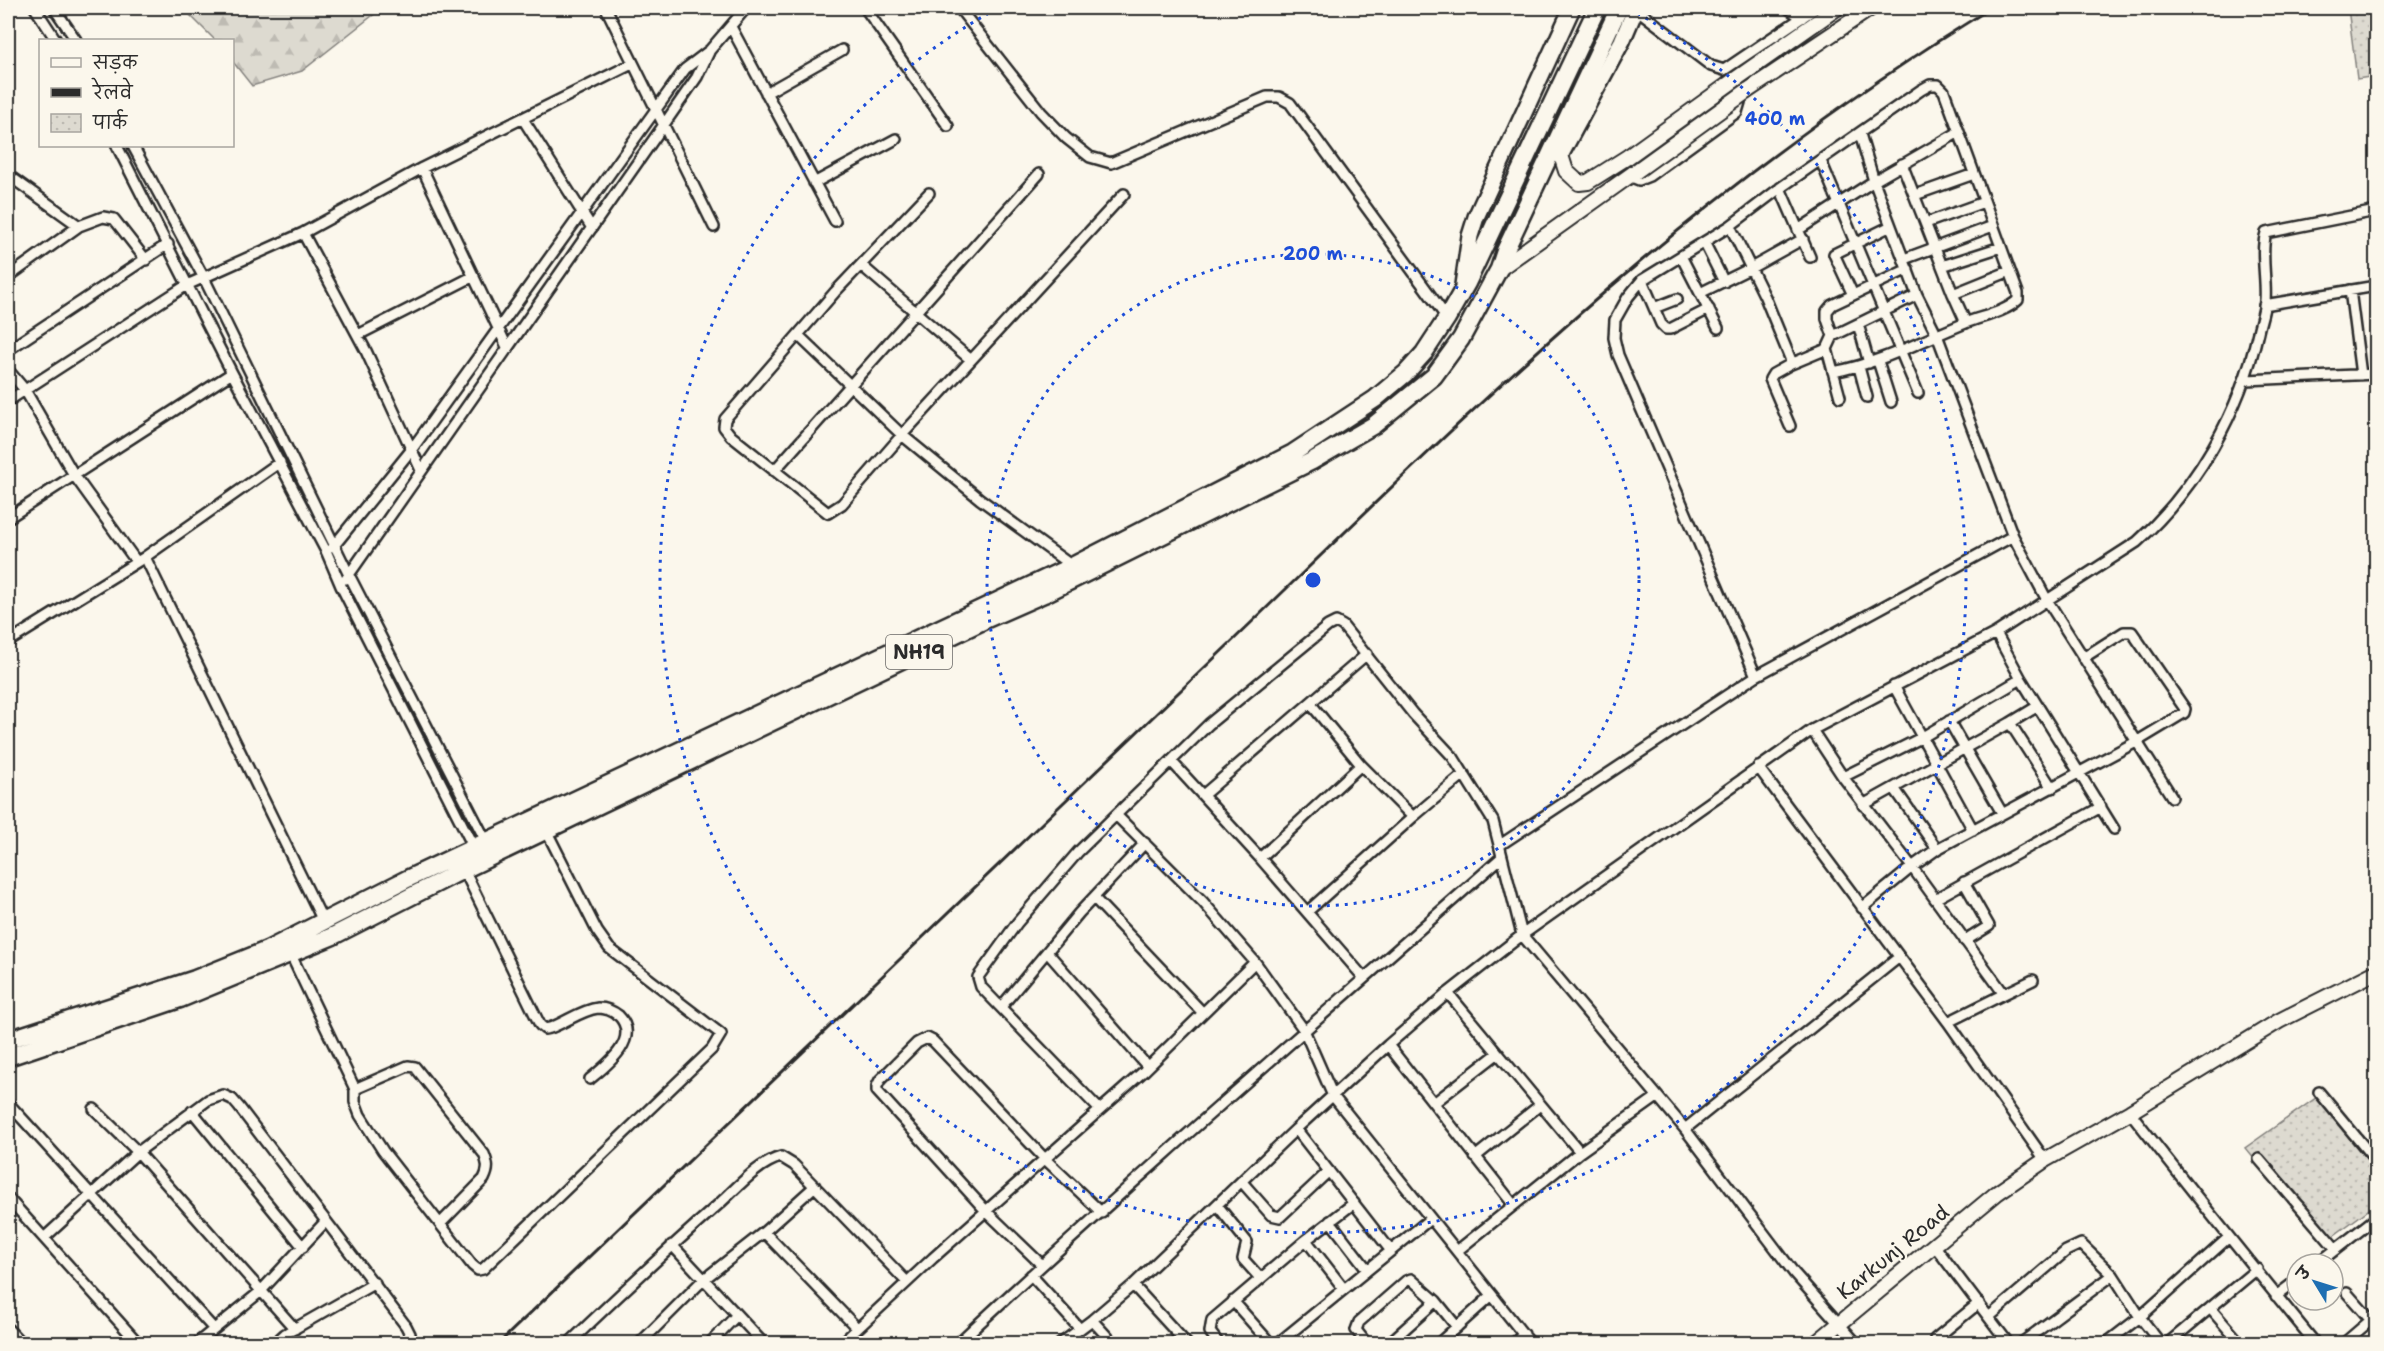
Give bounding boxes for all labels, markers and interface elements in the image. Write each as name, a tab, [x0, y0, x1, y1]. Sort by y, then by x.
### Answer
legend	[39, 39, 234, 147]
text: सड़क	[92, 51, 138, 75]
text: रेलवे	[91, 77, 134, 105]
text: 400 m	[1745, 107, 1806, 131]
text: पार्क	[92, 109, 128, 135]
text: 200 m	[1283, 242, 1344, 266]
centre of rings	[1303, 570, 1323, 590]
road number: NH19	[886, 635, 952, 669]
street label: Karkunj Road	[1831, 1198, 1955, 1306]
north arrow	[2285, 1252, 2345, 1312]
text: उ	[2291, 1261, 2316, 1285]

